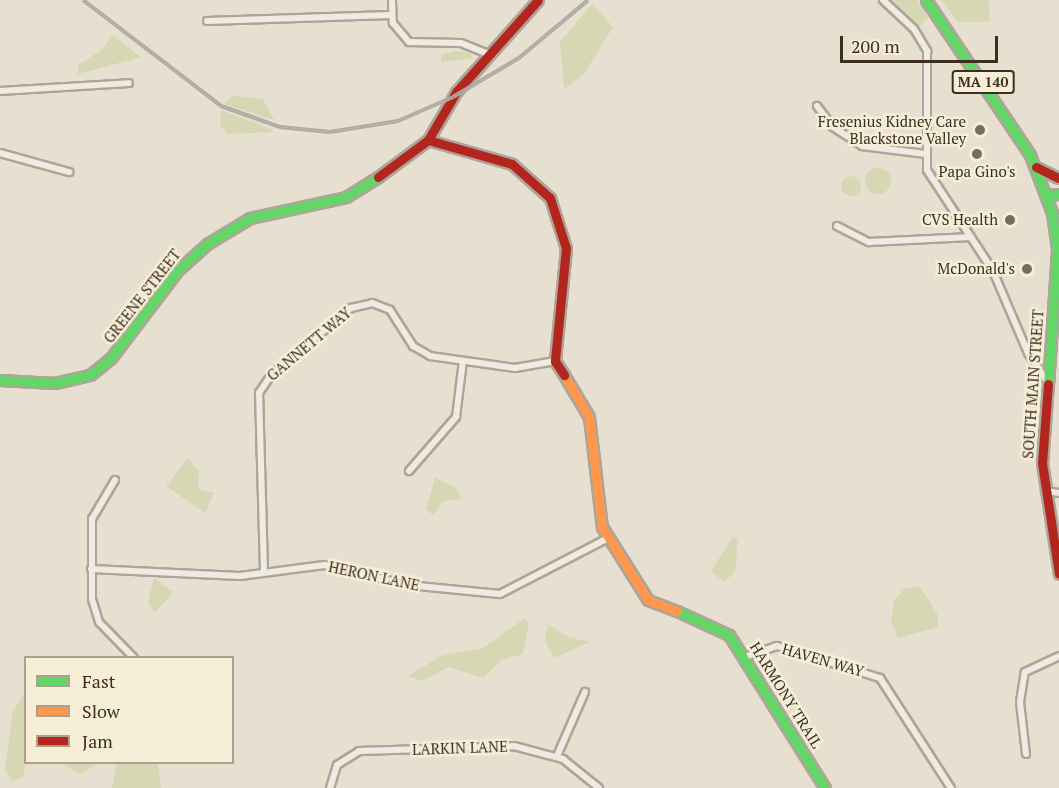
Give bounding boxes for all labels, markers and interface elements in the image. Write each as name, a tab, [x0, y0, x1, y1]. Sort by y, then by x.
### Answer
scale bar	[843, 24, 1000, 62]
text: 200 m	[851, 34, 900, 58]
road number: MA 140	[952, 71, 1014, 93]
place label: Fresenius Kidney Care Blackstone Valley	[818, 112, 966, 147]
marker: Fresenius Kidney Care Blackstone Valley	[971, 121, 989, 139]
marker: Papa Gino's	[970, 147, 984, 161]
place label: Papa Gino's	[938, 163, 1016, 181]
place label: CVS Health	[922, 211, 998, 229]
marker: CVS Health	[1003, 213, 1017, 227]
street label: GREENE STREET	[100, 245, 184, 347]
place label: McDonald's	[937, 260, 1015, 278]
marker: McDonald's	[1020, 262, 1034, 276]
street label: GANNETT WAY	[263, 303, 355, 385]
street label: SOUTH MAIN STREET	[1019, 309, 1047, 459]
street label: HERON LANE	[327, 558, 421, 594]
street label: HARMONY TRAIL	[746, 639, 826, 751]
street label: HAVEN WAY	[780, 640, 866, 680]
legend	[24, 656, 234, 764]
text: Fast	[82, 669, 115, 693]
text: Slow	[82, 699, 120, 723]
text: Jam	[82, 729, 113, 753]
street label: LARKIN LANE	[412, 737, 508, 759]

